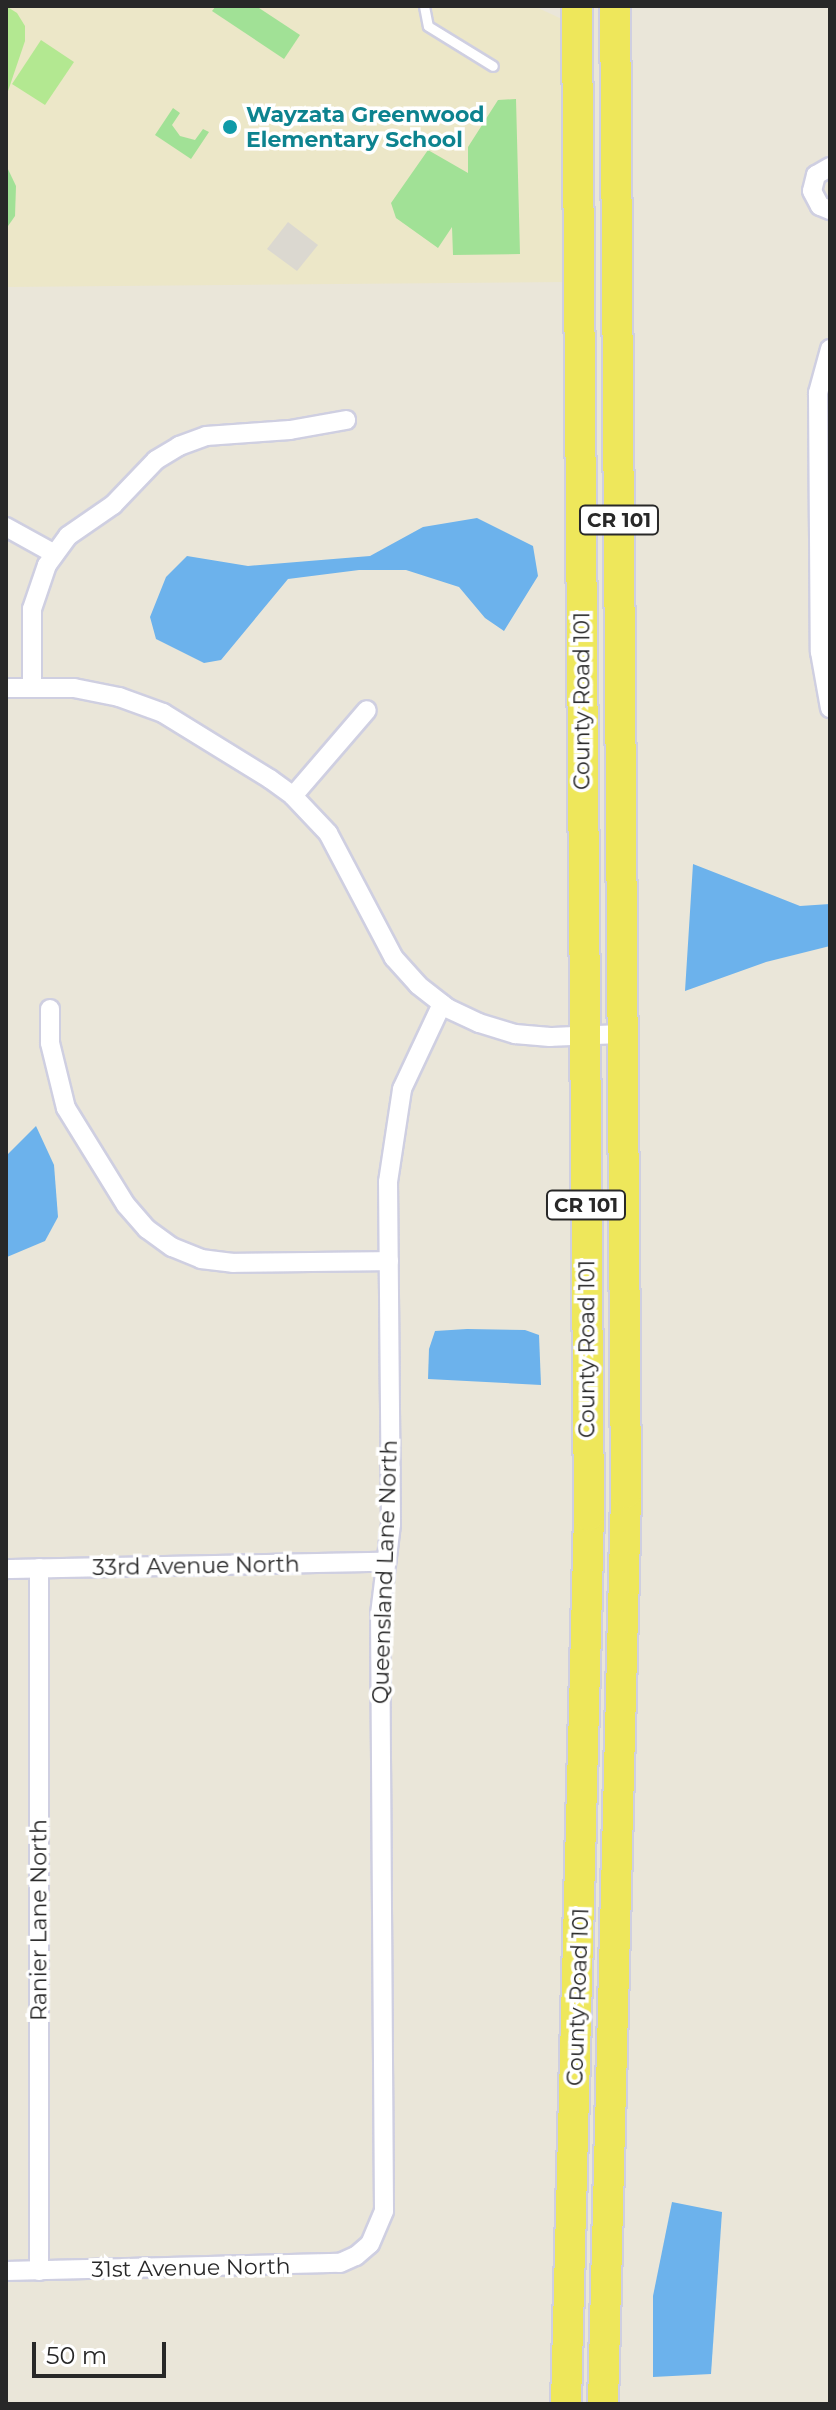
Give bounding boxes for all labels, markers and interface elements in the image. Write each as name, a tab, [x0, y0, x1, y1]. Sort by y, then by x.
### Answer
place label: Wayzata Greenwood Elementary School	[246, 101, 485, 152]
marker: Wayzata Greenwood Elementary School	[221, 118, 239, 136]
road number: CR 101	[577, 504, 661, 536]
street label: County Road 101	[569, 612, 595, 790]
road number: CR 101	[544, 1189, 628, 1221]
street label: County Road 101	[574, 1260, 600, 1438]
street label: Queensland Lane North	[367, 1439, 403, 1705]
street label: 33rd Avenue North	[92, 1551, 300, 1581]
street label: Ranier Lane North	[26, 1819, 52, 2021]
street label: County Road 101	[562, 1908, 594, 2086]
street label: 31st Avenue North	[91, 2253, 291, 2283]
scale bar	[36, 2326, 170, 2376]
text: 50 m	[46, 2341, 107, 2370]

